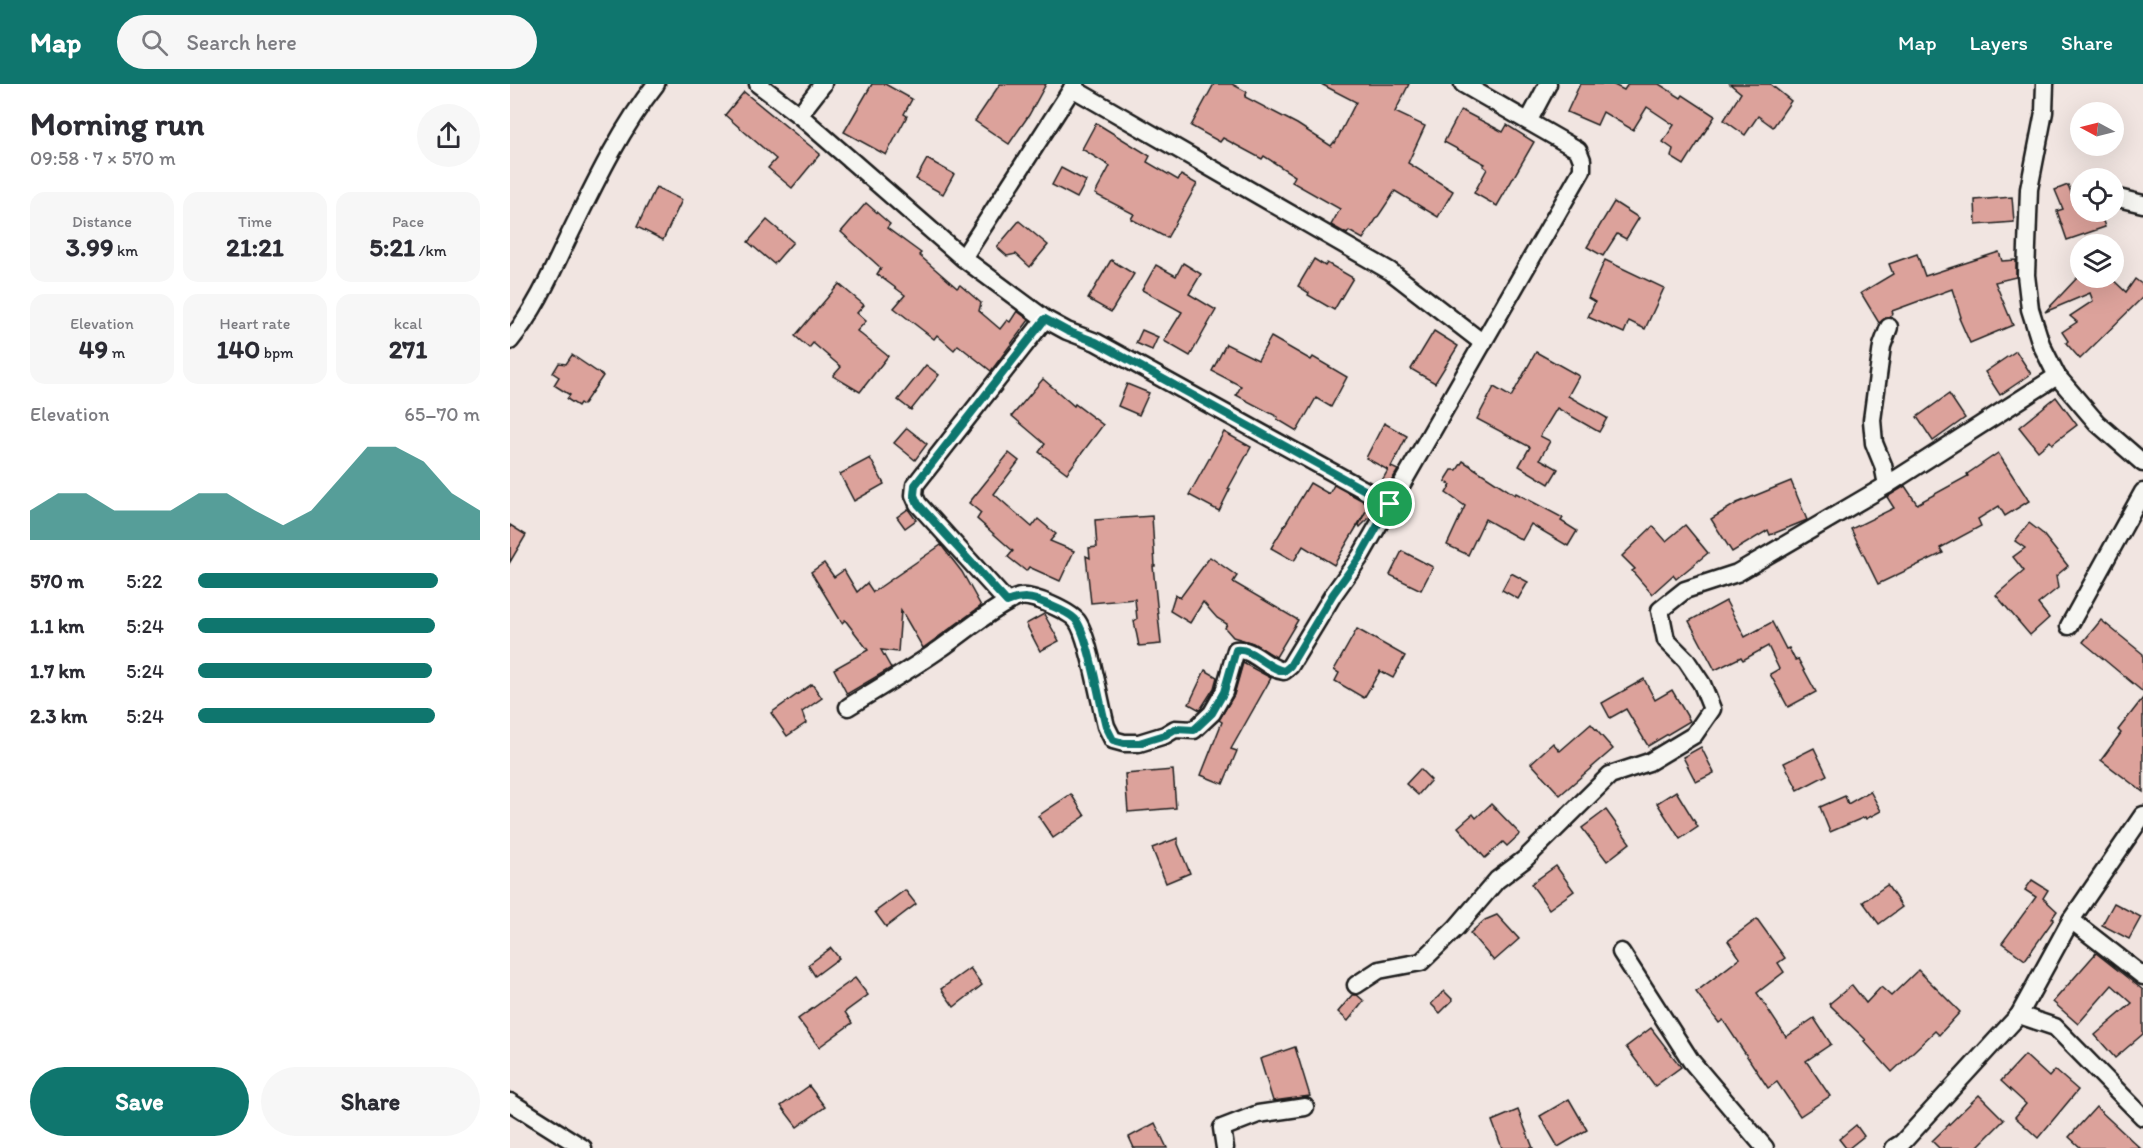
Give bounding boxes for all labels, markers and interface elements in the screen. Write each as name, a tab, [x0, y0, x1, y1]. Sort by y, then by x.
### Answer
search box	[117, 15, 537, 69]
text: Map	[30, 25, 81, 59]
icon: search	[138, 26, 171, 59]
text: Search here	[186, 29, 297, 56]
text: Map	[1898, 30, 1937, 55]
text: Layers	[1970, 30, 2028, 55]
text: Share	[2061, 30, 2113, 55]
north arrow	[2070, 102, 2124, 156]
map controls	[2070, 102, 2124, 288]
text: Morning run	[30, 104, 205, 143]
button: share	[417, 104, 480, 167]
text: 09:58 · 7 × 570 m	[30, 146, 176, 170]
button: locate	[2070, 168, 2124, 222]
text: Distance	[72, 212, 132, 231]
text: Time	[238, 212, 272, 231]
text: Pace	[392, 212, 424, 231]
text: 3.99	[66, 231, 114, 263]
text: 21:21	[226, 231, 284, 263]
text: 5:21	[369, 231, 415, 263]
button: layers	[2070, 234, 2124, 288]
text: km	[114, 241, 138, 260]
text: /km	[415, 241, 447, 260]
text: Elevation	[70, 314, 134, 333]
text: Heart rate	[220, 314, 290, 333]
text: kcal	[394, 314, 422, 333]
text: 49	[79, 333, 108, 365]
text: 140	[217, 333, 260, 365]
text: 271	[389, 333, 427, 365]
text: m	[108, 343, 125, 362]
text: bpm	[260, 343, 294, 362]
text: Elevation	[30, 402, 109, 426]
text: 65–70 m	[404, 402, 480, 426]
pin	[1364, 478, 1415, 529]
icon: arrive	[1373, 487, 1406, 520]
text: 570 m	[30, 569, 84, 593]
text: 5:22	[126, 569, 162, 593]
text: 1.1 km	[30, 614, 84, 638]
text: 5:24	[126, 614, 164, 638]
text: 1.7 km	[30, 659, 85, 683]
text: 5:24	[126, 659, 164, 683]
text: 2.3 km	[30, 704, 87, 728]
text: 5:24	[126, 704, 164, 728]
button: Save	[30, 1067, 249, 1136]
button: Share	[261, 1067, 480, 1136]

